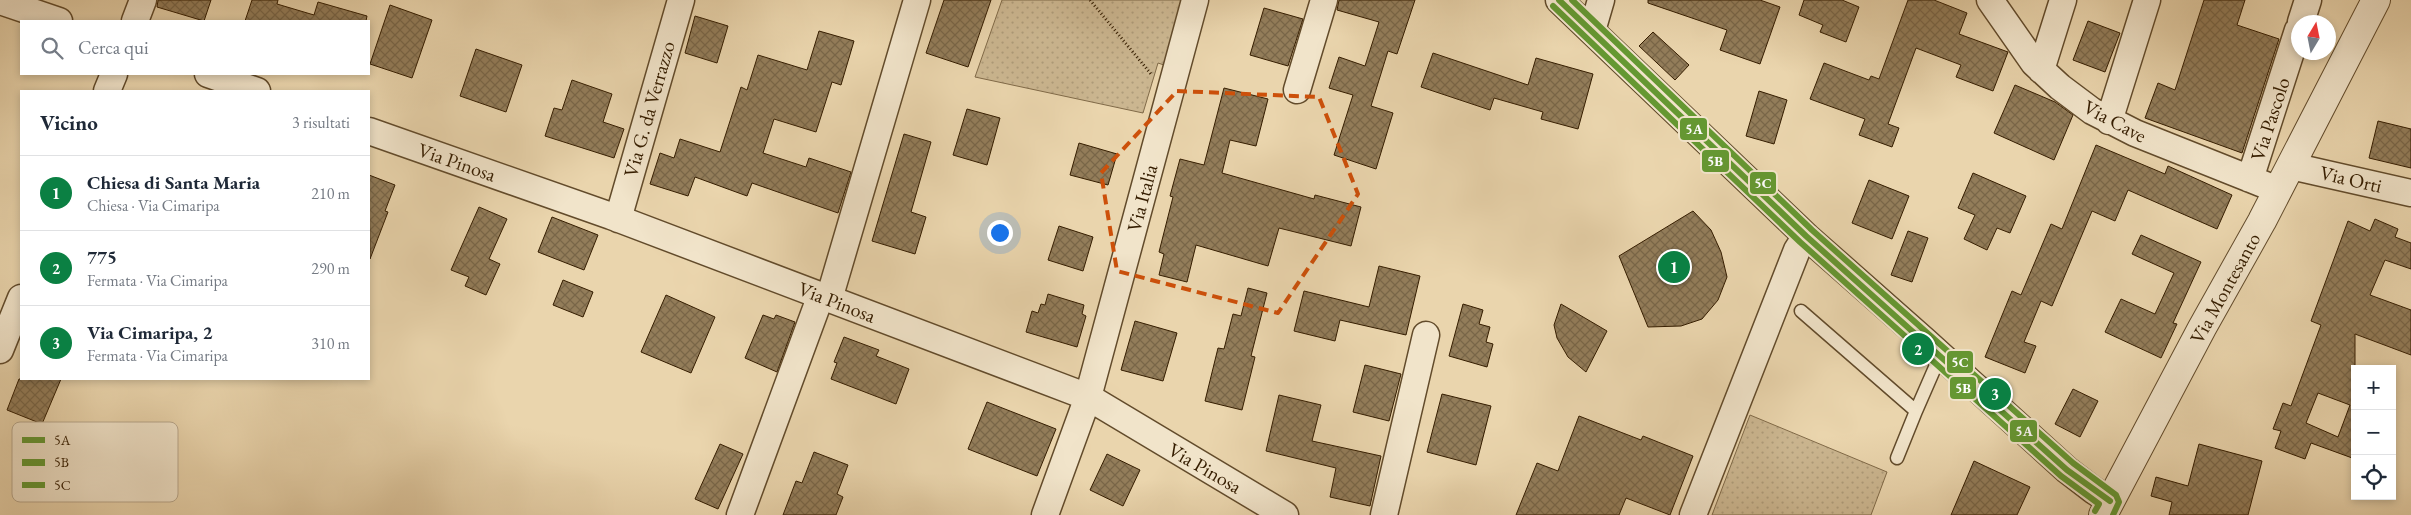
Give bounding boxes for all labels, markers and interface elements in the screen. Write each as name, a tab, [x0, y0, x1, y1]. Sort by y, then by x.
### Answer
north arrow	[2291, 15, 2336, 60]
search box	[20, 20, 370, 75]
icon: search	[38, 34, 66, 62]
text: Cerca qui	[78, 35, 149, 60]
street label: Via G. da Verrazzo	[617, 38, 681, 180]
street label: Via Pascolo	[2244, 74, 2296, 164]
street label: Via Cave	[2079, 94, 2151, 148]
text: Vicino	[40, 109, 98, 136]
text: 3 risultati	[292, 112, 350, 133]
line badge: 5A	[1679, 117, 1708, 141]
text: 5A	[1685, 120, 1704, 138]
street label: Via Pinosa	[415, 137, 499, 187]
line badge: 5B	[1701, 149, 1730, 173]
text: 5B	[1707, 152, 1723, 170]
street label: Via Orti	[2317, 159, 2385, 199]
street label: Via Italia	[1121, 161, 1163, 235]
text: Chiesa di Santa Maria	[87, 170, 260, 195]
line badge: 5C	[1749, 171, 1777, 195]
text: 5C	[1754, 174, 1772, 192]
text: 1	[52, 183, 60, 204]
text: 210 m	[311, 183, 350, 204]
text: Chiesa · Via Cimaripa	[87, 195, 220, 216]
your location	[987, 220, 1013, 246]
street label: Via Montesanto	[2184, 228, 2266, 348]
text: 775	[87, 245, 117, 270]
pin: 1	[1658, 248, 1690, 286]
text: 2	[52, 258, 60, 279]
text: 290 m	[311, 258, 350, 279]
text: Fermata · Via Cimaripa	[87, 270, 228, 291]
street label: Via Pinosa	[795, 275, 879, 329]
text: Via Cimaripa, 2	[87, 320, 212, 345]
pin: 2	[1902, 330, 1934, 368]
text: 3	[52, 333, 60, 354]
text: 310 m	[311, 333, 350, 354]
text: Fermata · Via Cimaripa	[87, 345, 228, 366]
line badge: 5C	[1946, 350, 1974, 374]
text: 5C	[1951, 353, 1969, 371]
map controls	[2351, 365, 2396, 500]
button: +	[2351, 365, 2396, 410]
pin: 3	[1979, 375, 2011, 413]
line badge: 5B	[1949, 376, 1977, 400]
text: 5B	[1955, 379, 1971, 397]
button: −	[2351, 410, 2396, 455]
line badge: 5A	[2009, 419, 2038, 443]
legend	[12, 422, 178, 502]
text: 5A	[2015, 422, 2034, 440]
text: 5A	[54, 431, 71, 449]
street label: Via Pinosa	[1164, 437, 1246, 499]
text: 5B	[54, 453, 69, 471]
button: locate	[2351, 455, 2396, 500]
text: 5C	[54, 476, 71, 494]

